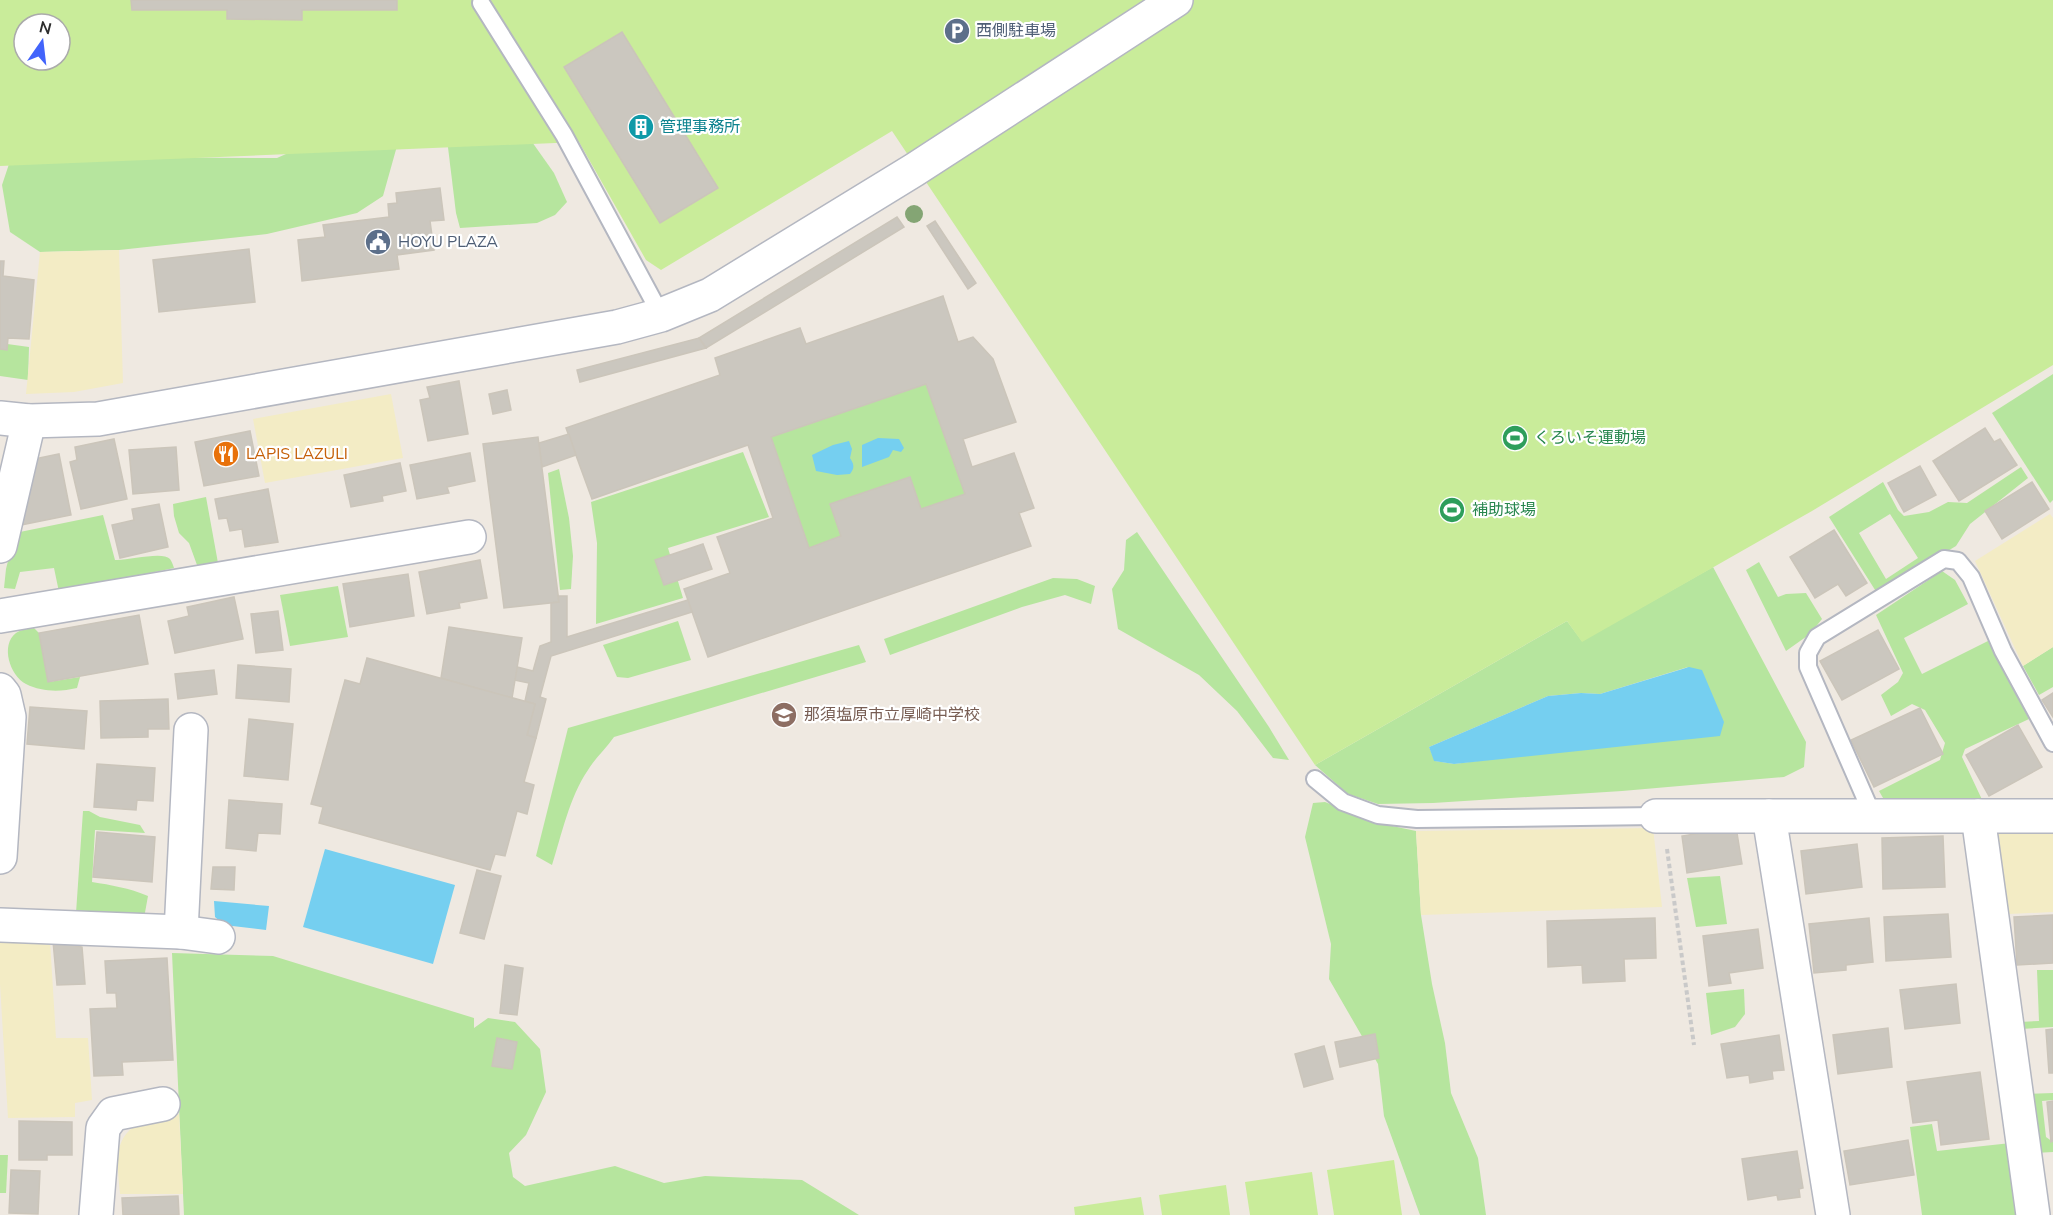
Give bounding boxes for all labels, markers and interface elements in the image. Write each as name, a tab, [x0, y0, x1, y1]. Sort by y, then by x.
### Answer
north arrow	[12, 12, 72, 72]
text: N	[37, 16, 54, 41]
parking icon: 西側駐車場	[942, 16, 972, 46]
place label: 西側駐車場	[976, 20, 1056, 42]
building icon: 管理事務所	[626, 112, 656, 142]
place label: 管理事務所	[660, 116, 740, 138]
public building icon: HOYU PLAZA	[363, 227, 393, 257]
place label: HOYU PLAZA	[398, 231, 498, 253]
sports icon: くろいそ運動場	[1500, 423, 1530, 453]
place label: くろいそ運動場	[1534, 427, 1646, 449]
restaurant icon: LAPIS LAZULI	[211, 439, 241, 469]
place label: LAPIS LAZULI	[246, 443, 348, 465]
sports icon: 補助球場	[1437, 495, 1467, 525]
place label: 補助球場	[1472, 499, 1536, 521]
school or university icon: 那須塩原市立厚崎中学校	[769, 700, 799, 730]
place label: 那須塩原市立厚崎中学校	[804, 704, 980, 726]

